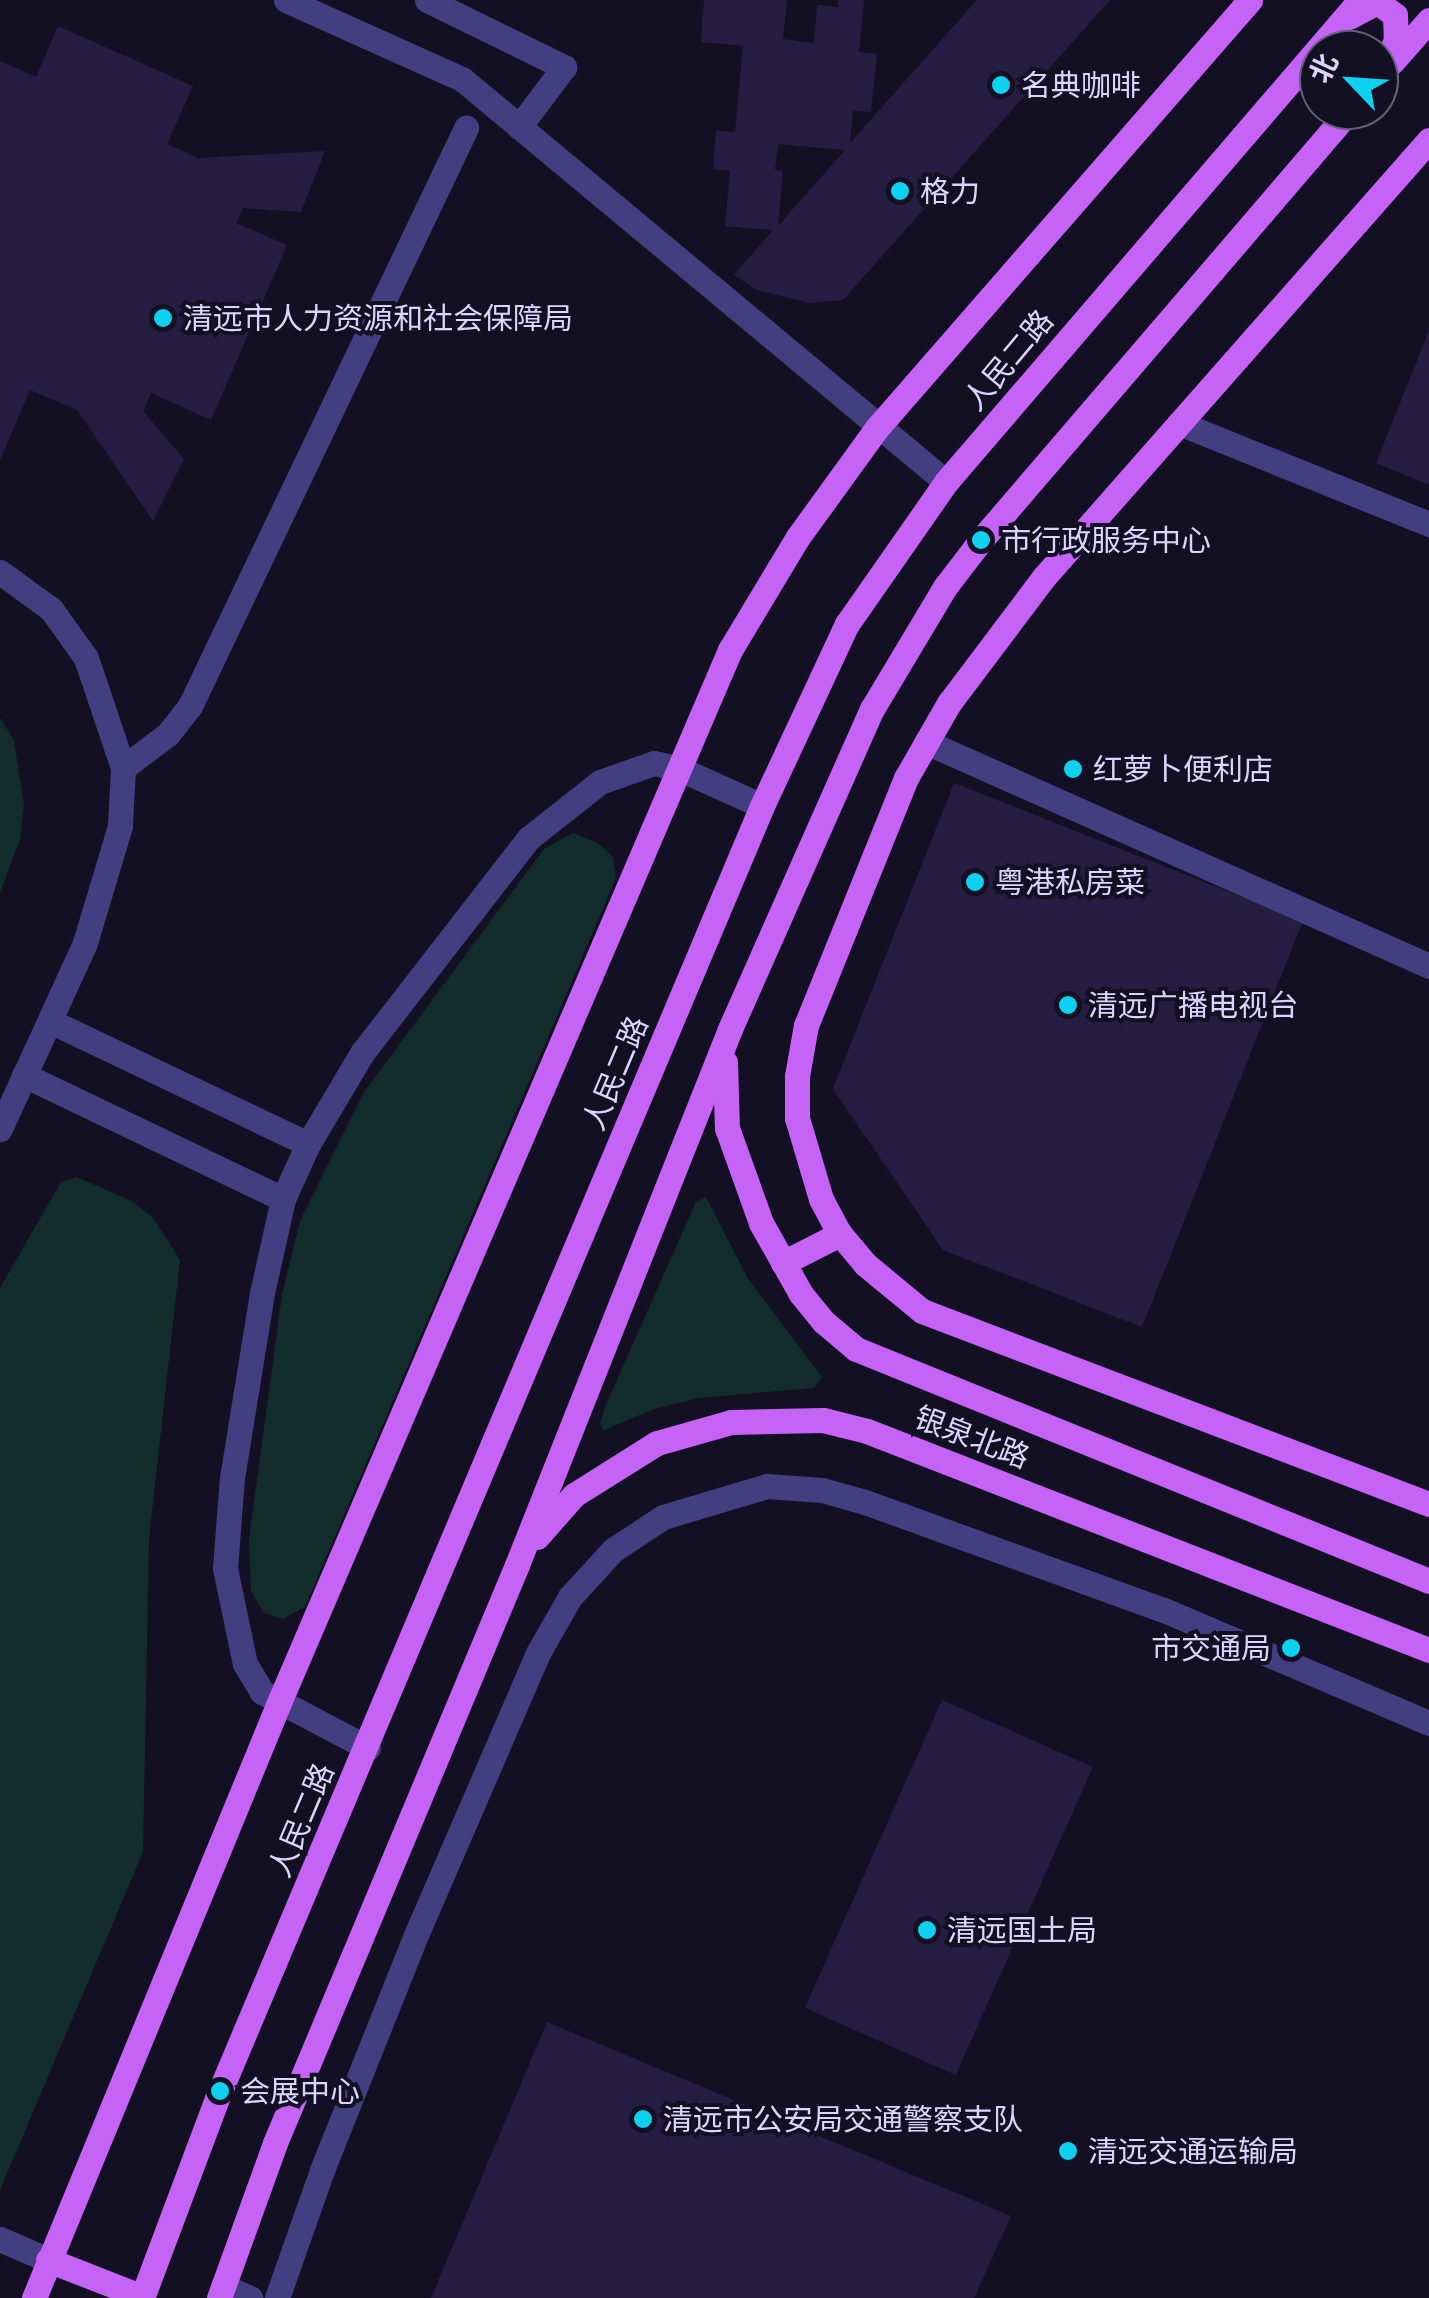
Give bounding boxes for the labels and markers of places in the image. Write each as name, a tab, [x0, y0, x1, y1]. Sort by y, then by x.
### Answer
place label: 名典咖啡	[1021, 67, 1141, 103]
marker: 名典咖啡	[990, 74, 1012, 96]
place label: 格力	[920, 173, 980, 209]
marker: 格力	[889, 180, 911, 202]
place label: 清远市人力资源和社会保障局	[183, 300, 573, 336]
marker: 清远市人力资源和社会保障局	[152, 307, 174, 329]
place label: 市行政服务中心	[1001, 522, 1211, 558]
marker: 市行政服务中心	[970, 529, 992, 551]
place label: 红萝卜便利店	[1093, 751, 1273, 787]
marker: 红萝卜便利店	[1062, 758, 1084, 780]
place label: 粤港私房菜	[995, 864, 1145, 900]
marker: 粤港私房菜	[964, 871, 986, 893]
place label: 清远广播电视台	[1088, 987, 1298, 1023]
marker: 清远广播电视台	[1057, 994, 1079, 1016]
place label: 市交通局	[1151, 1630, 1271, 1666]
marker: 市交通局	[1280, 1637, 1302, 1659]
place label: 清远国土局	[947, 1912, 1097, 1948]
marker: 清远国土局	[916, 1919, 938, 1941]
place label: 会展中心	[240, 2073, 360, 2109]
marker: 会展中心	[209, 2080, 231, 2102]
place label: 清远市公安局交通警察支队	[663, 2101, 1023, 2137]
marker: 清远市公安局交通警察支队	[632, 2108, 654, 2130]
place label: 清远交通运输局	[1088, 2133, 1298, 2169]
marker: 清远交通运输局	[1057, 2140, 1079, 2162]

